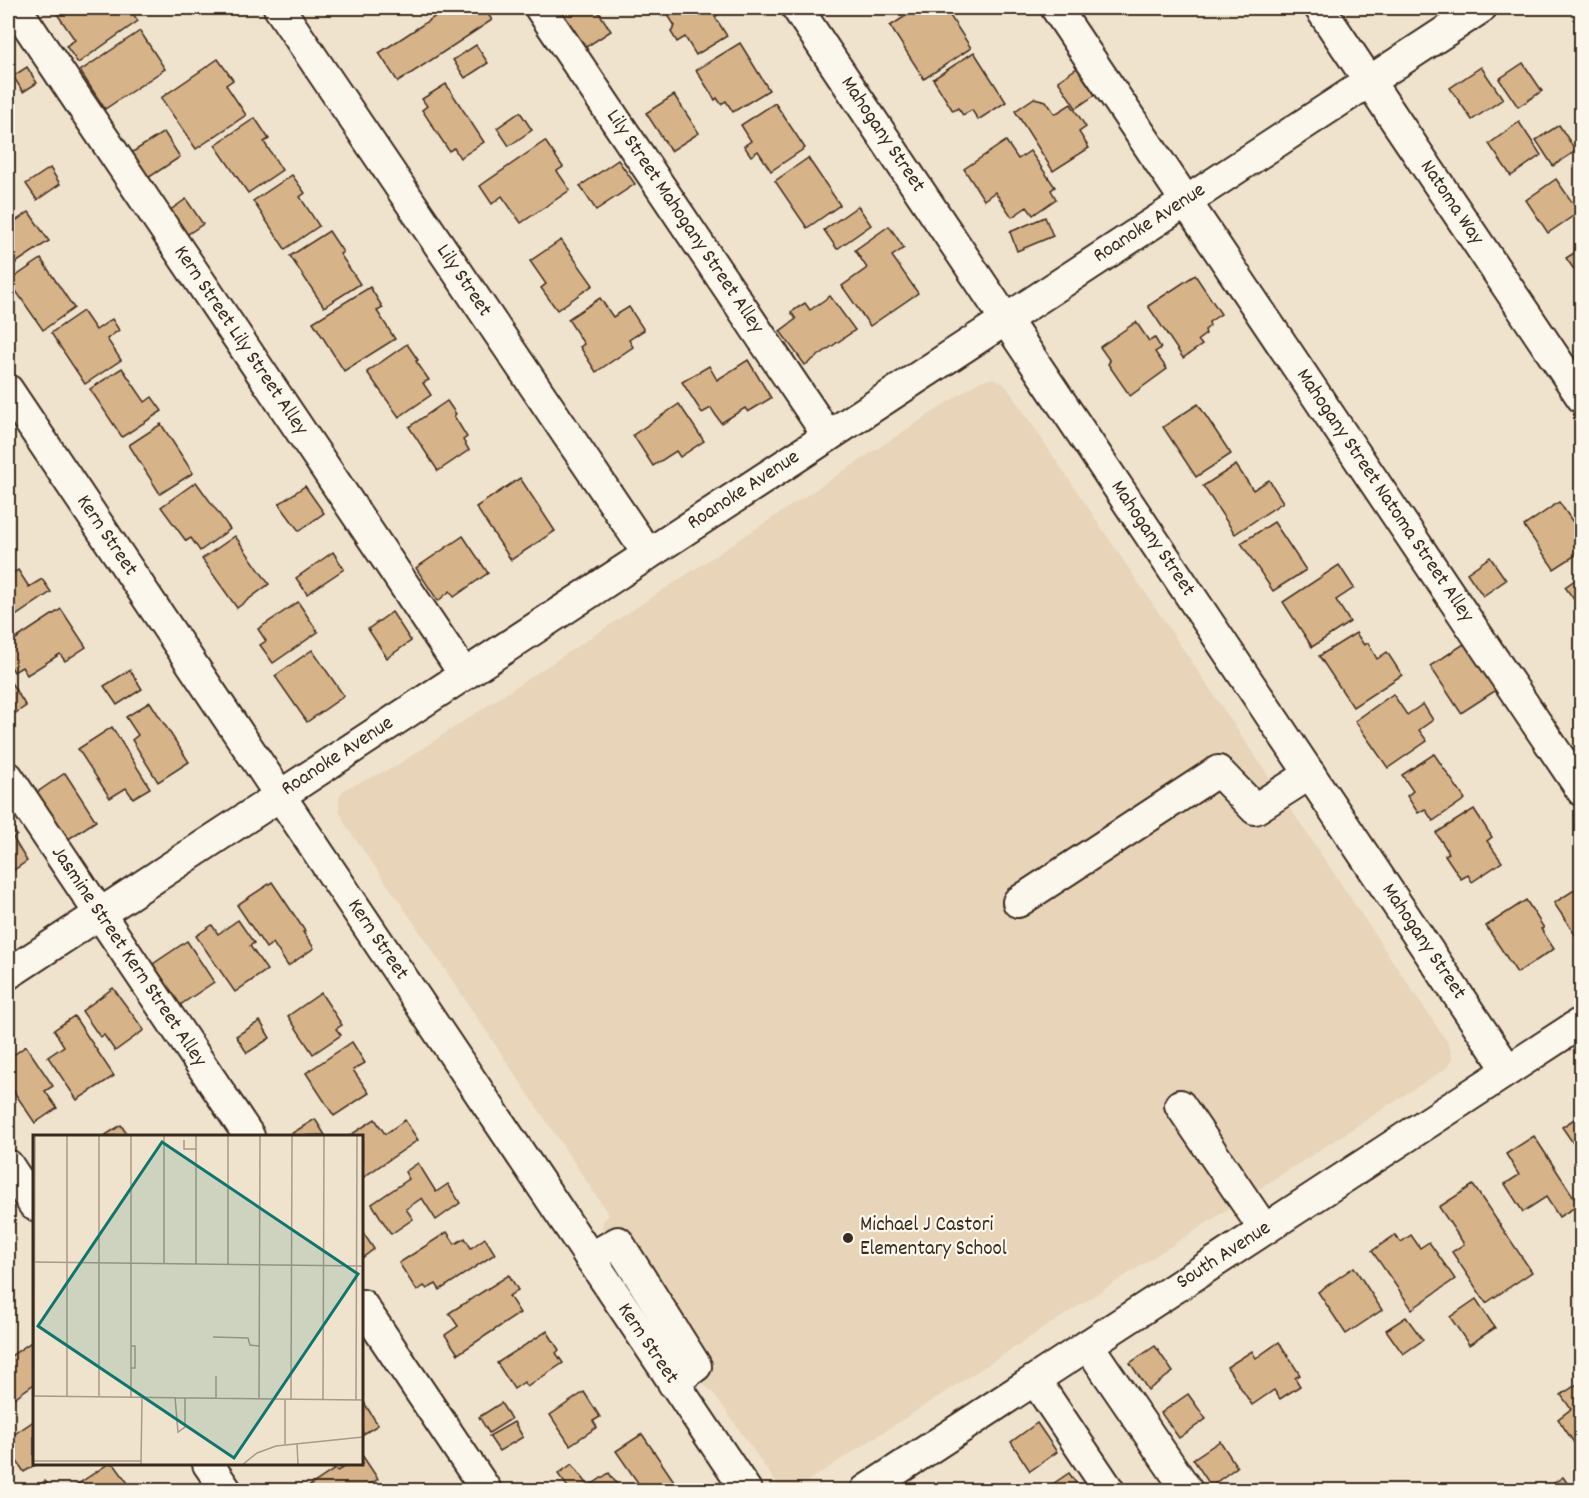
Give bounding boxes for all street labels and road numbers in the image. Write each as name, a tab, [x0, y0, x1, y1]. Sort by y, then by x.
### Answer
street label: Mahogany Street	[832, 71, 932, 199]
street label: Lily Street Mahogany Street Alley	[598, 104, 771, 341]
street label: Natoma Way	[1411, 154, 1491, 252]
street label: Roanoke Avenue	[1088, 176, 1212, 272]
street label: Lily Street	[428, 239, 498, 323]
street label: Kern Street Lily Street Alley	[165, 240, 315, 442]
street label: Mahogany Street Natoma Street Alley	[1288, 363, 1481, 629]
street label: Roanoke Avenue	[682, 443, 806, 539]
street label: Mahogany Street	[1102, 475, 1202, 603]
street label: Kern Street	[68, 489, 144, 583]
street label: Roanoke Avenue	[276, 709, 400, 805]
street label: Jasmine Street Kern Street Alley	[43, 841, 214, 1074]
street label: Mahogany Street	[1373, 878, 1473, 1006]
street label: Kern Street	[339, 893, 415, 987]
street label: South Avenue	[1171, 1214, 1277, 1298]
street label: Kern Street	[609, 1297, 685, 1391]

